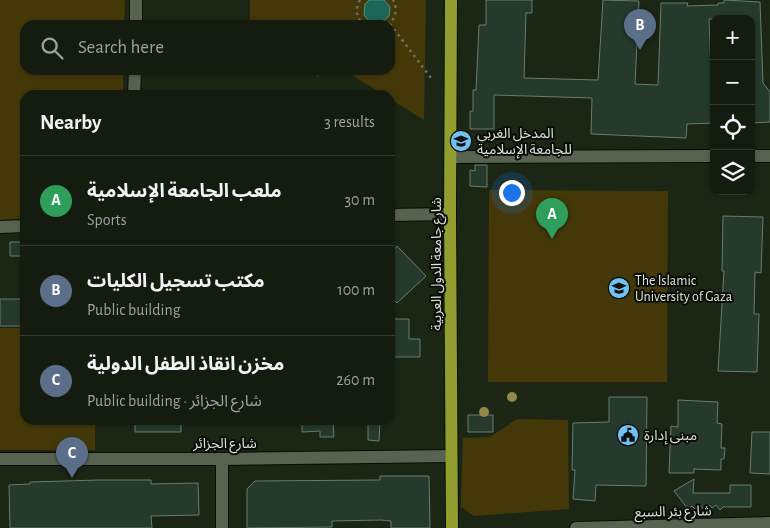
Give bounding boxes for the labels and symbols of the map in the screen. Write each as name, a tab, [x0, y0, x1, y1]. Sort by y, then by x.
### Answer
pin: B	[624, 9, 656, 50]
place label: المدخل الغربي للجامعة الإسلامية	[477, 127, 572, 159]
school or university icon: المدخل الغربي للجامعة الإسلامية	[449, 129, 473, 153]
your location	[499, 180, 525, 206]
street label: شارع جامعة الدول العربية	[430, 197, 447, 331]
pin: A	[536, 198, 568, 239]
place label: The Islamic University of Gaza	[635, 274, 733, 304]
school or university icon: The Islamic University of Gaza	[607, 276, 631, 300]
public building icon: مبنى إدارة	[616, 423, 640, 447]
place label: مبنى إدارة	[644, 429, 697, 445]
pin: C	[56, 437, 88, 478]
street label: شارع الجزائر	[192, 437, 257, 454]
street label: شارع بئر السبع	[634, 504, 712, 523]

